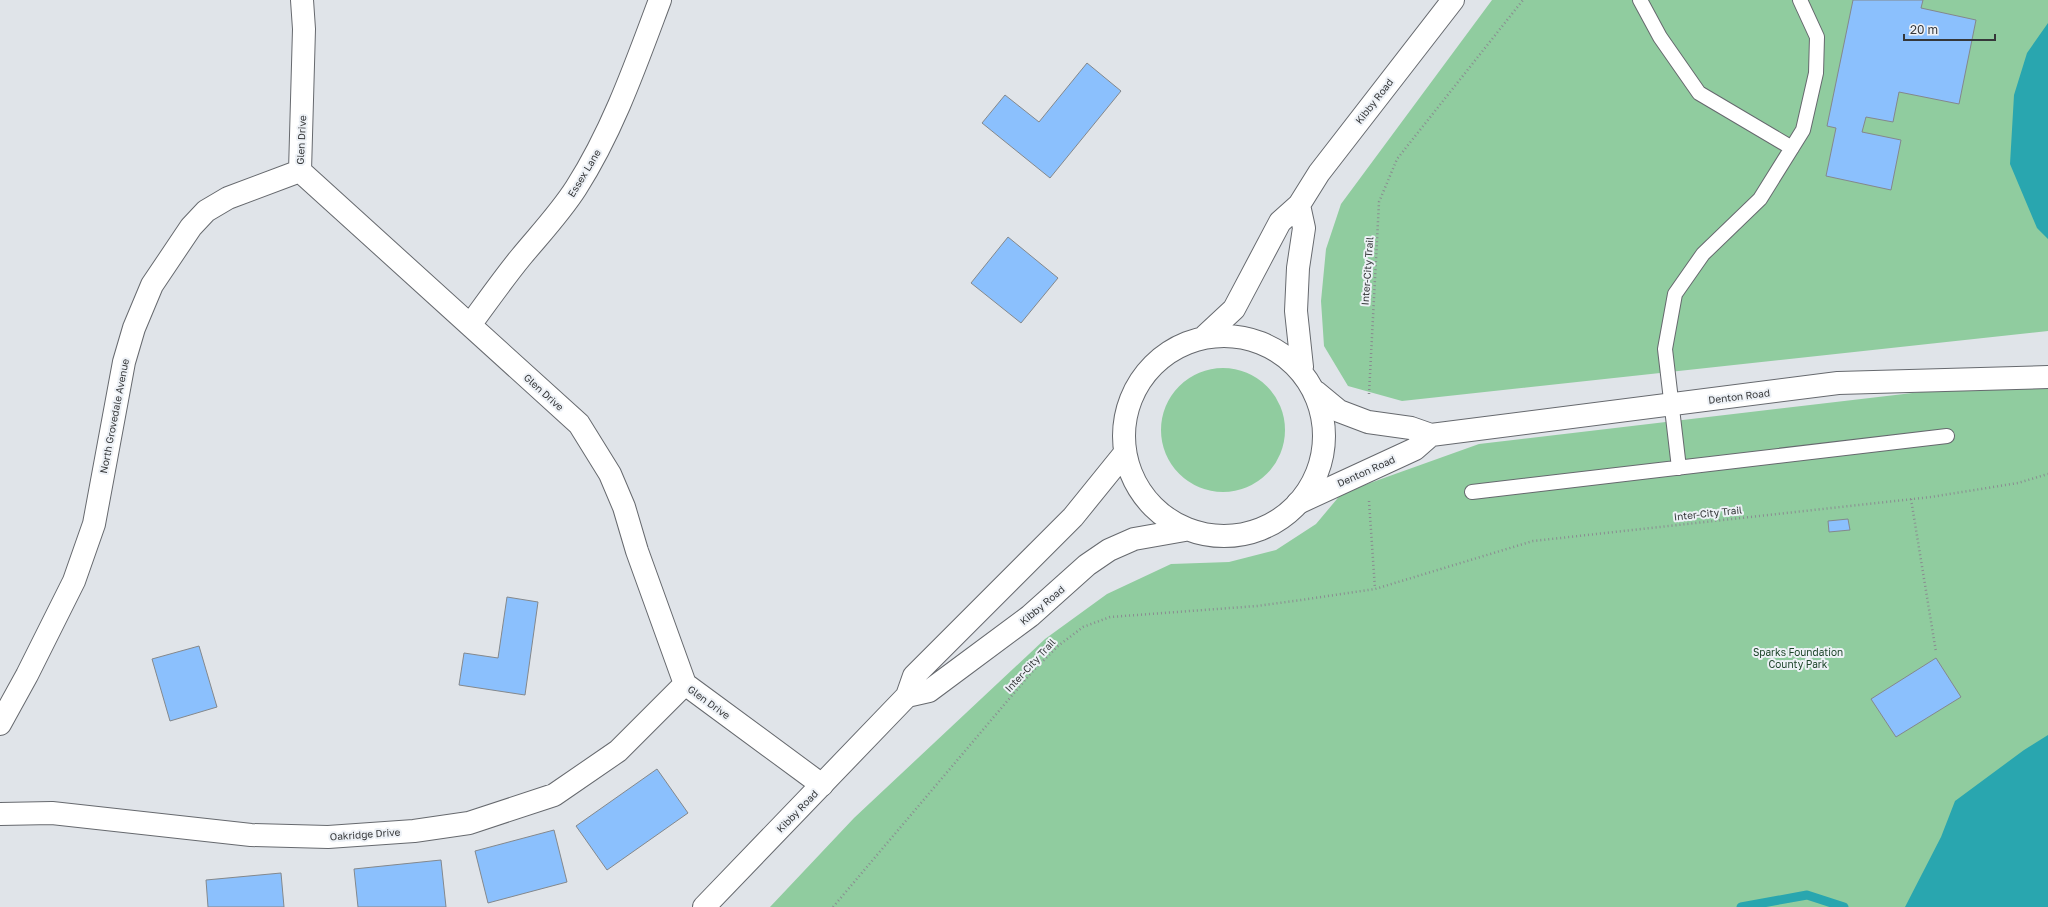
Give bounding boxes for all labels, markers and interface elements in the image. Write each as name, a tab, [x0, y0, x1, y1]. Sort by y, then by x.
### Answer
scale bar	[1904, 16, 1995, 42]
text: 20 m	[1910, 22, 1938, 37]
street label: Kibby Road	[1353, 76, 1395, 126]
street label: Glen Drive	[294, 115, 308, 165]
street label: Essex Lane	[565, 147, 603, 199]
street label: Inter-City Trail	[1359, 236, 1375, 306]
street label: North Grovedale Avenue	[97, 357, 131, 474]
street label: Glen Drive	[522, 371, 567, 413]
street label: Denton Road	[1707, 386, 1771, 406]
street label: Denton Road	[1335, 453, 1397, 489]
street label: Inter-City Trail	[1673, 503, 1743, 523]
street label: Kibby Road	[1017, 583, 1067, 627]
street label: Inter-City Trail	[1002, 636, 1058, 694]
park label: Sparks Foundation County Park	[1753, 646, 1843, 670]
street label: Glen Drive	[685, 683, 733, 721]
street label: Kibby Road	[774, 787, 820, 835]
street label: Oakridge Drive	[329, 826, 401, 842]

